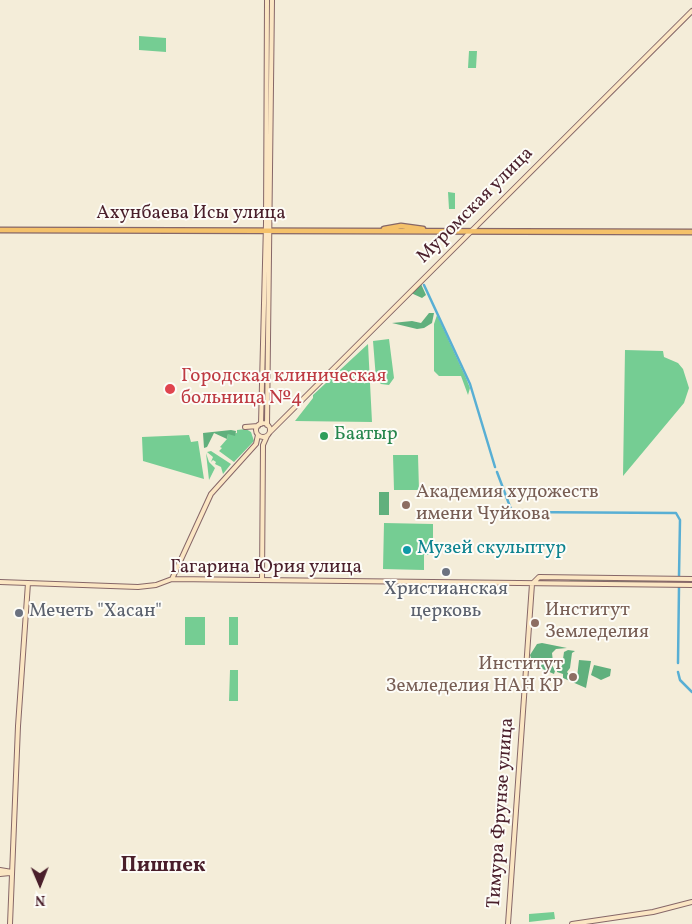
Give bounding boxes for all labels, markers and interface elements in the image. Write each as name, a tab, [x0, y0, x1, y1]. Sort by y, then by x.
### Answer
street label: Муромская улица	[413, 143, 539, 269]
street label: Ахунбаева Исы улица	[96, 204, 286, 226]
place label: Городская клиническая больница №4	[181, 367, 386, 411]
marker: Городская клиническая больница №4	[163, 382, 177, 396]
place label: Баатыр	[334, 425, 398, 447]
marker: Баатыр	[318, 430, 330, 442]
place label: Академия художеств имени Чуйкова	[416, 483, 599, 527]
marker: Академия художеств имени Чуйкова	[400, 499, 412, 511]
place label: Музей скульптур	[417, 539, 566, 561]
marker: Музей скульптур	[401, 544, 413, 556]
street label: Гагарина Юрия улица	[170, 558, 362, 580]
marker: Христианская церковь	[440, 566, 452, 578]
place label: Христианская церковь	[384, 580, 508, 624]
place label: Институт Земледелия	[545, 601, 649, 645]
place label: Мечеть "Хасан"	[29, 602, 162, 624]
marker: Мечеть "Хасан"	[13, 607, 25, 619]
marker: Институт Земледелия	[529, 617, 541, 629]
place label: Институт Земледелия НАН КР	[386, 655, 563, 699]
marker: Институт Земледелия НАН КР	[567, 671, 579, 683]
street label: Тимура Фрунзе улица	[484, 717, 520, 909]
district label: Пишпек	[120, 854, 206, 880]
north arrow	[15, 859, 65, 909]
text: N	[35, 890, 46, 909]

